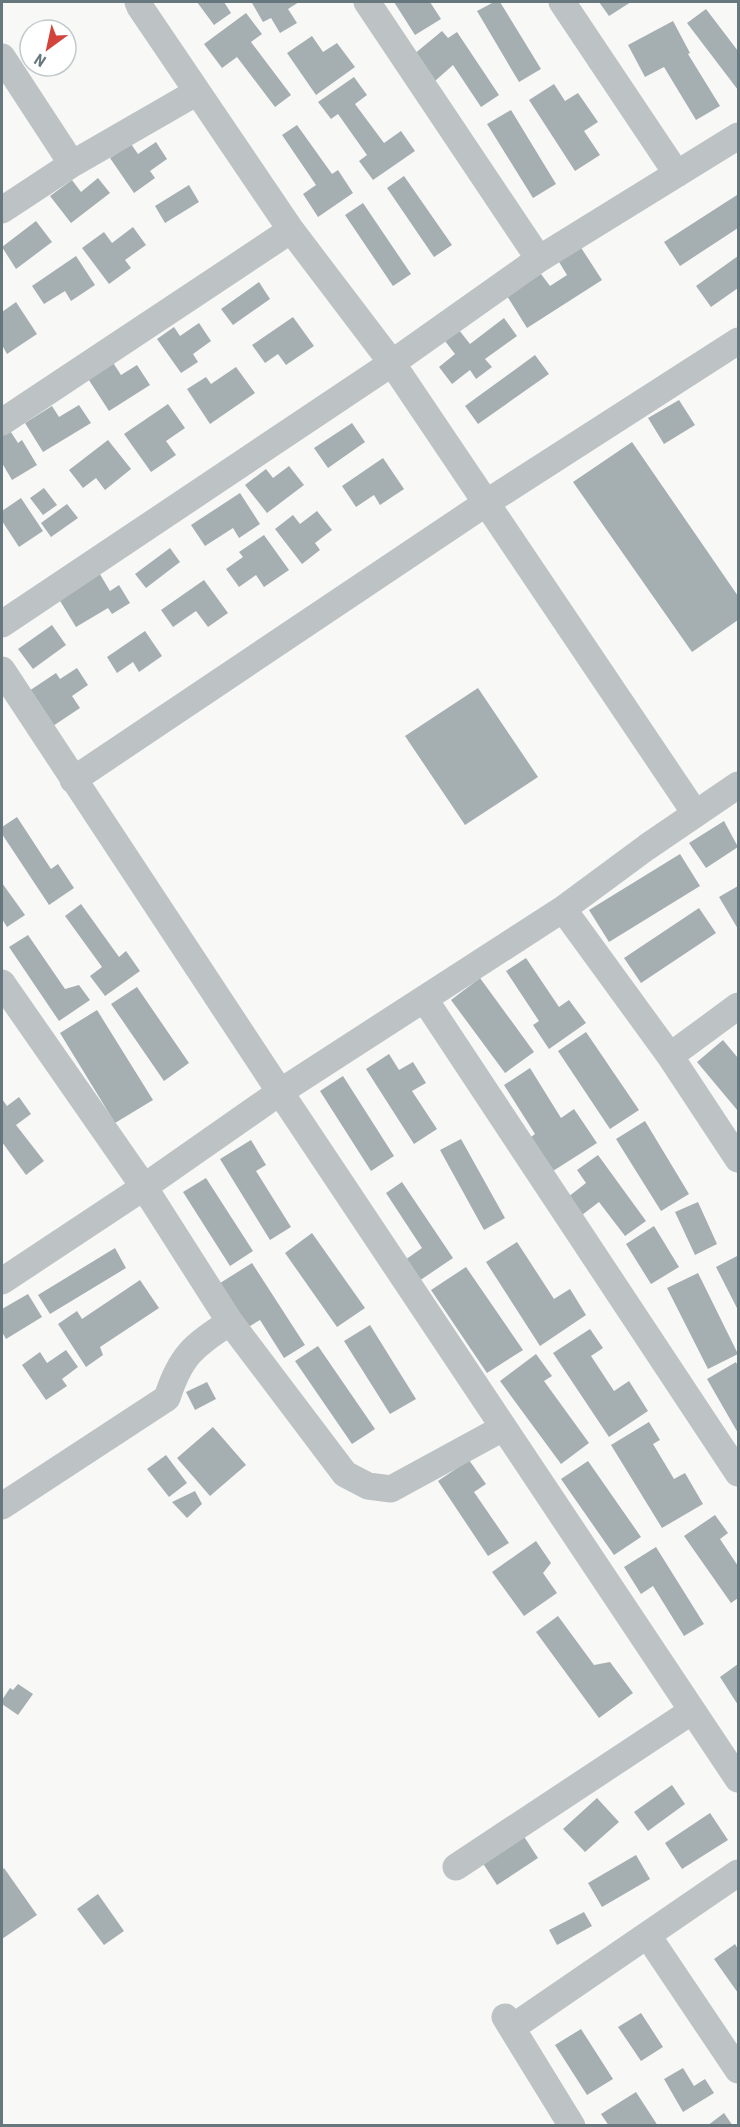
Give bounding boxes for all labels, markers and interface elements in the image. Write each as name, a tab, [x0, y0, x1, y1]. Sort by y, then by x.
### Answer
north arrow	[18, 18, 78, 78]
text: N	[31, 50, 49, 71]

